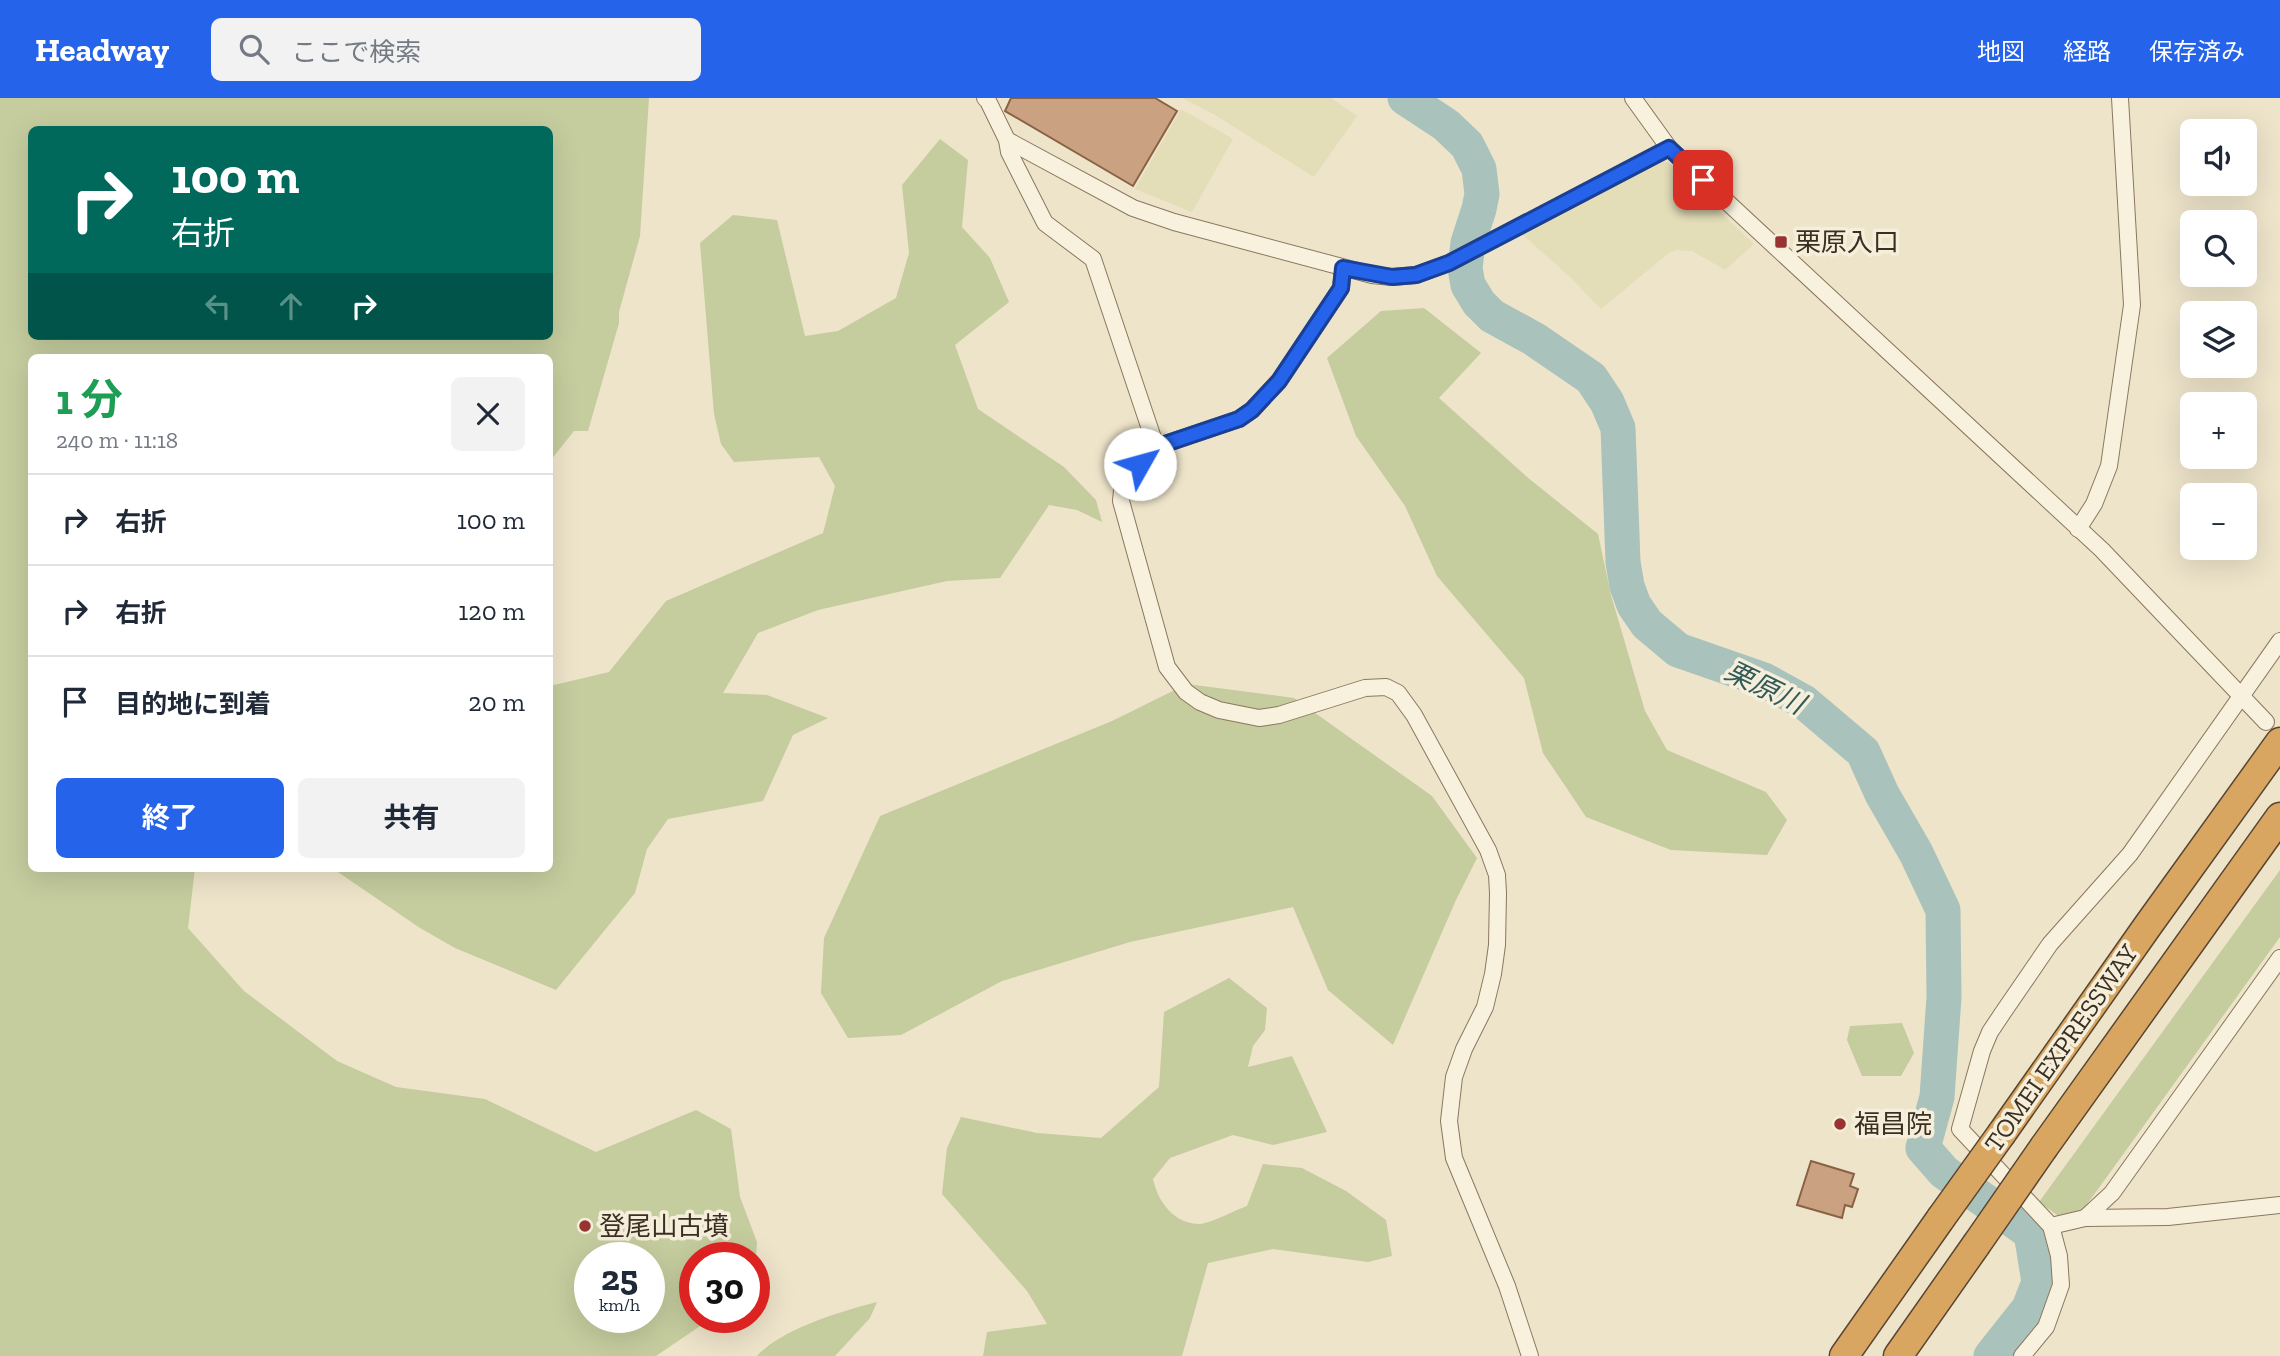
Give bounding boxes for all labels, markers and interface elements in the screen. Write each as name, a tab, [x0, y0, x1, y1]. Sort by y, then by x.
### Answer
search box	[211, 18, 701, 81]
text: Headway	[35, 30, 169, 69]
icon: search	[235, 30, 273, 68]
text: ここで検索	[291, 36, 421, 68]
text: 地図	[1977, 37, 2025, 66]
text: 経路	[2063, 37, 2111, 66]
text: 保存済み	[2149, 37, 2245, 66]
map controls	[2180, 119, 2257, 560]
button: sound	[2180, 119, 2257, 196]
text: 100 m	[171, 147, 299, 206]
pin	[1673, 150, 1733, 210]
icon: right	[56, 154, 147, 245]
icon: arrive	[1684, 161, 1722, 199]
button: search	[2180, 210, 2257, 287]
text: 右折	[171, 214, 235, 252]
place label: 栗原入口	[1795, 226, 1899, 258]
marker: 栗原入口	[1773, 234, 1789, 250]
icon: left	[199, 287, 237, 325]
icon: ahead	[272, 287, 310, 325]
icon: right	[345, 287, 383, 325]
button: layers	[2180, 301, 2257, 378]
text: 1 分	[56, 374, 123, 425]
button: close	[451, 377, 525, 451]
button: +	[2180, 392, 2257, 469]
text: 240 m · 11:18	[56, 426, 178, 454]
position arrow	[1103, 427, 1177, 501]
button: −	[2180, 483, 2257, 560]
icon: right	[56, 501, 94, 539]
text: 100 m	[457, 504, 525, 536]
text: 右折	[115, 506, 167, 538]
icon: right	[56, 592, 94, 630]
text: 120 m	[458, 595, 525, 627]
text: 右折	[115, 597, 167, 629]
water label: 栗原川	[1720, 654, 1812, 722]
icon: arrive	[56, 683, 94, 721]
text: 20 m	[468, 686, 525, 718]
text: 目的地に到着	[115, 688, 271, 720]
button: 終了	[56, 778, 284, 858]
button: 共有	[298, 778, 525, 858]
street label: TOMEI EXPRESSWAY	[1977, 938, 2145, 1158]
place label: 福昌院	[1854, 1108, 1932, 1140]
marker: 福昌院	[1832, 1116, 1848, 1132]
place label: 登尾山古墳	[599, 1210, 729, 1242]
marker: 登尾山古墳	[577, 1218, 593, 1234]
speed limit sign: 30	[679, 1242, 770, 1333]
text: 25	[601, 1257, 638, 1299]
text: km/h	[599, 1294, 640, 1316]

